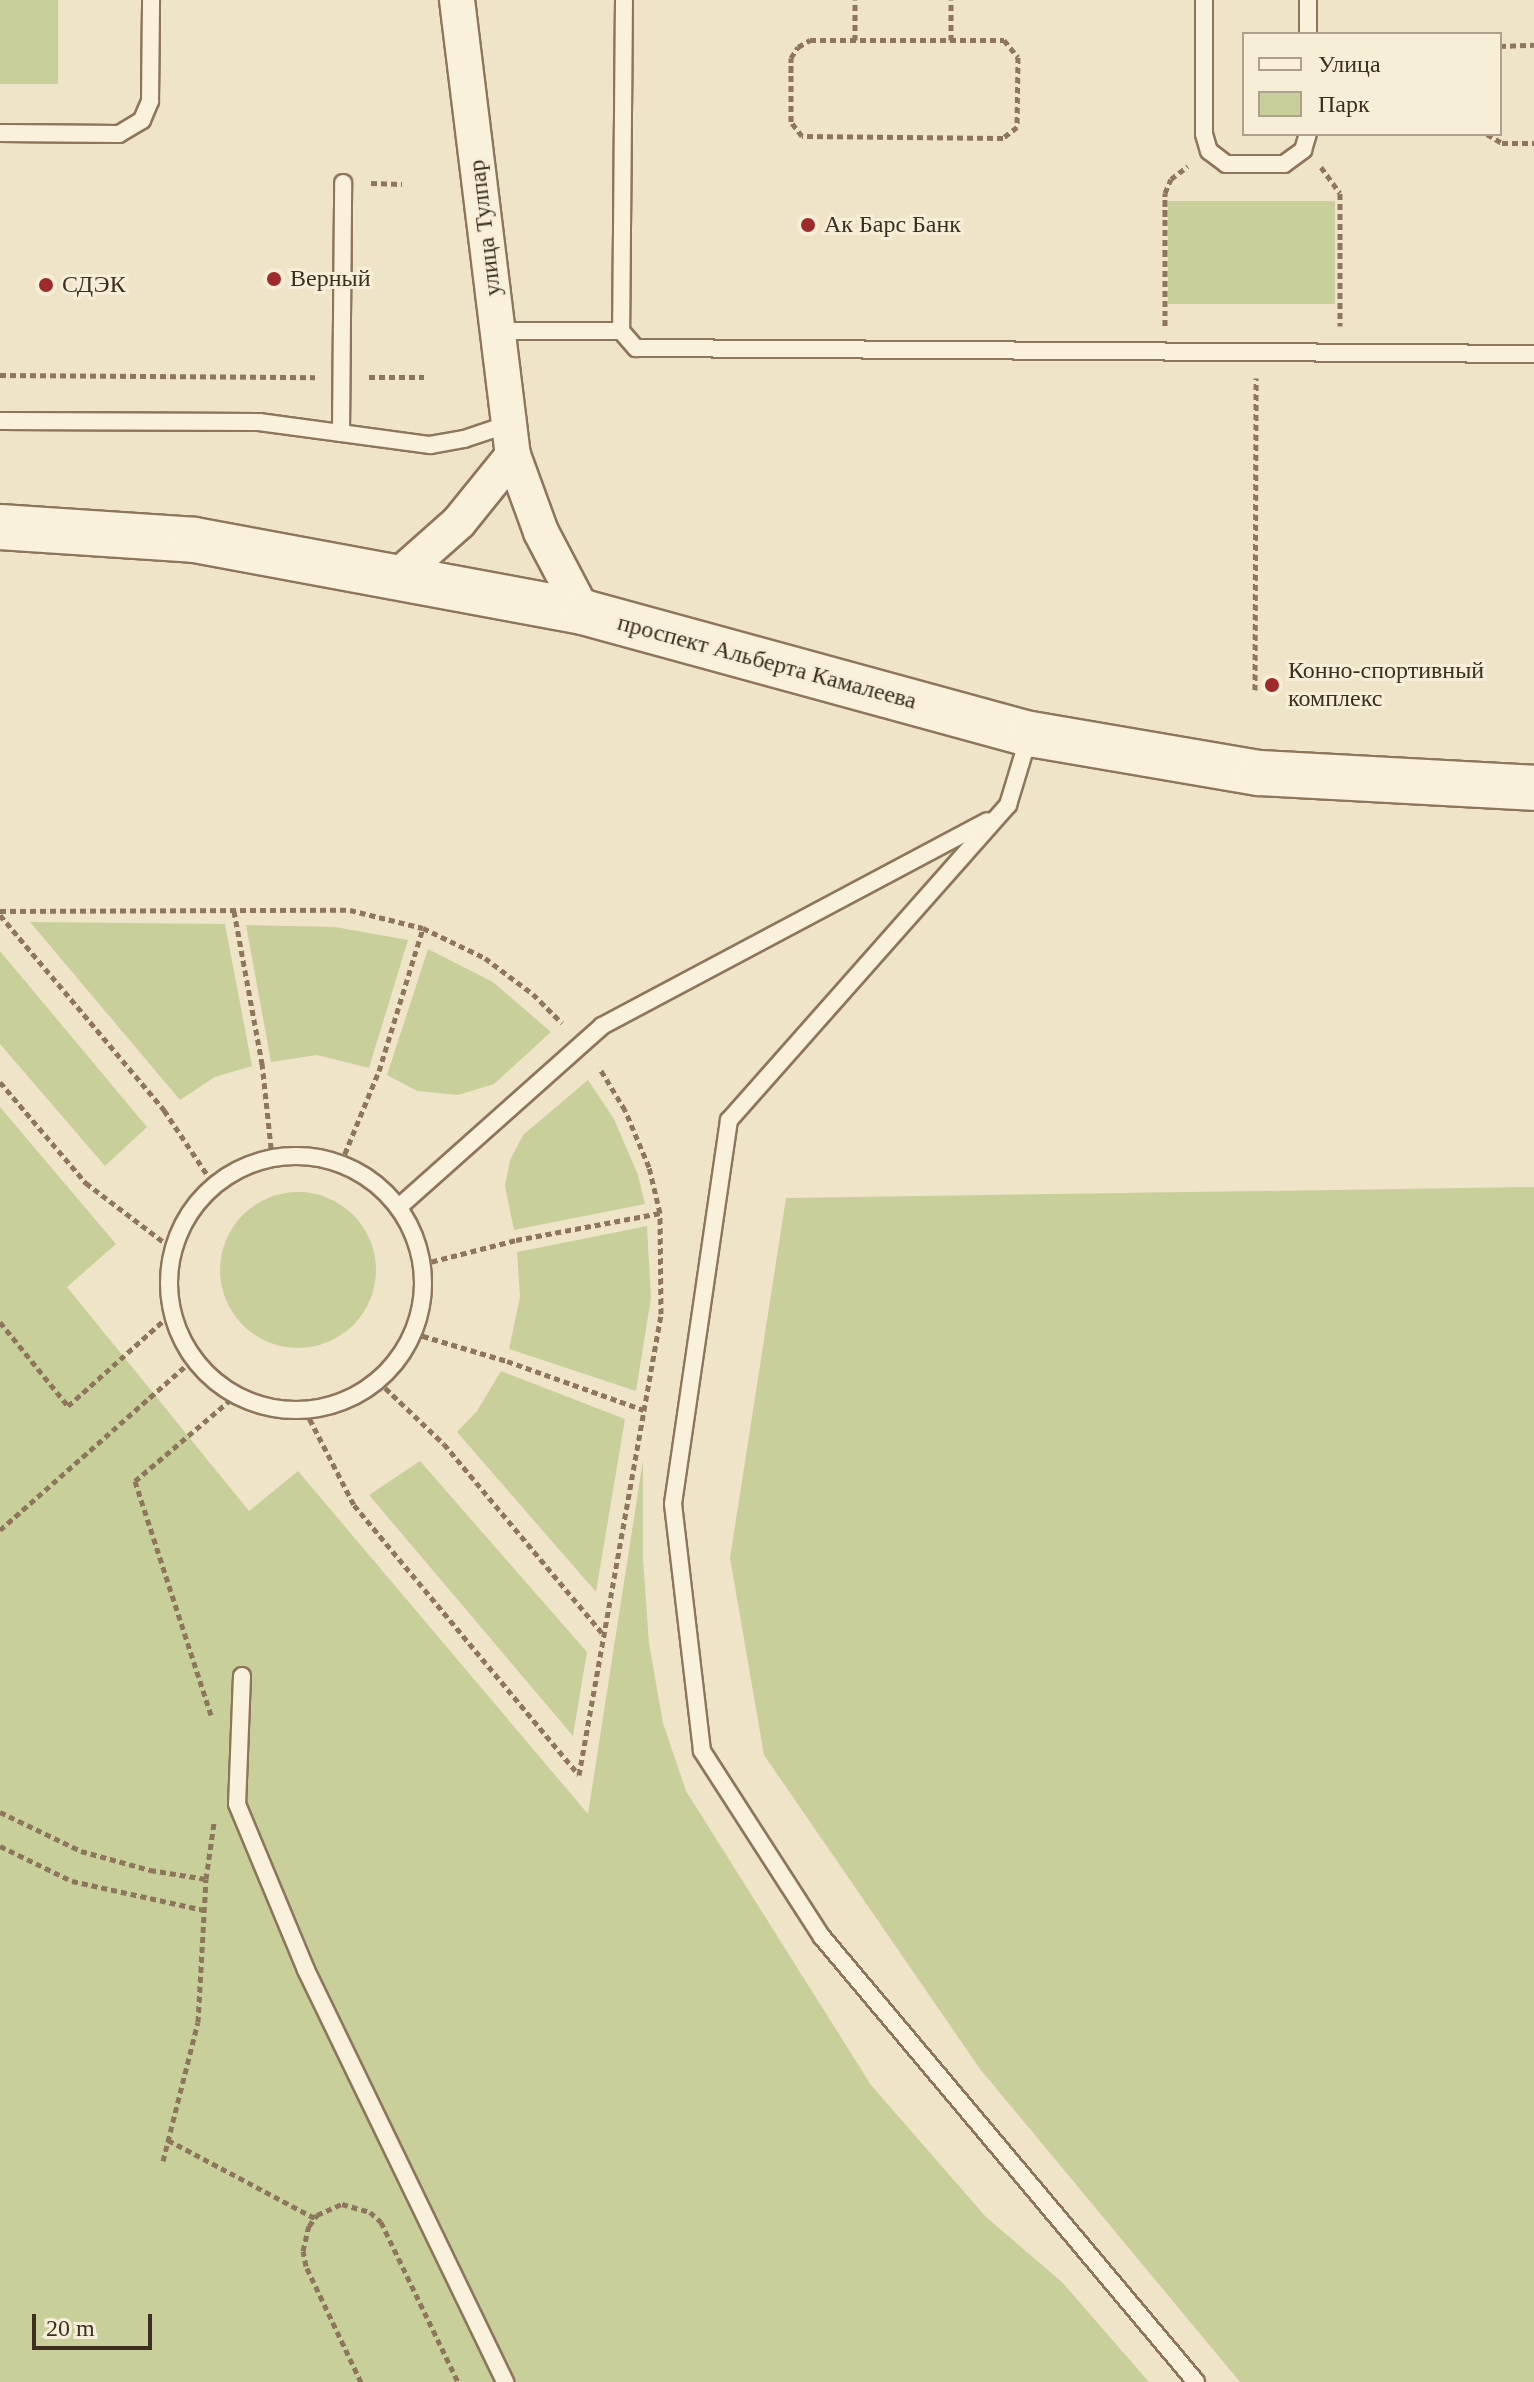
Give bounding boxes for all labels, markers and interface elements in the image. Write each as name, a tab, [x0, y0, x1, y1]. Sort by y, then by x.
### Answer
legend	[1242, 32, 1502, 136]
text: Улица	[1318, 51, 1381, 77]
text: Парк	[1318, 91, 1370, 117]
street label: улица Тулпар	[462, 158, 508, 298]
place label: Ак Барс Банк	[824, 211, 961, 239]
marker: Ак Барс Банк	[799, 216, 817, 234]
place label: Верный	[290, 265, 370, 293]
marker: Верный	[265, 270, 283, 288]
place label: СДЭК	[62, 271, 126, 299]
marker: СДЭК	[37, 276, 55, 294]
street label: проспект Альберта Камалеева	[614, 608, 920, 716]
place label: Конно-спортивный комплекс	[1288, 657, 1484, 713]
marker: Конно-спортивный комплекс	[1263, 676, 1281, 694]
scale bar	[36, 2298, 156, 2348]
text: 20 m	[46, 2315, 95, 2341]

